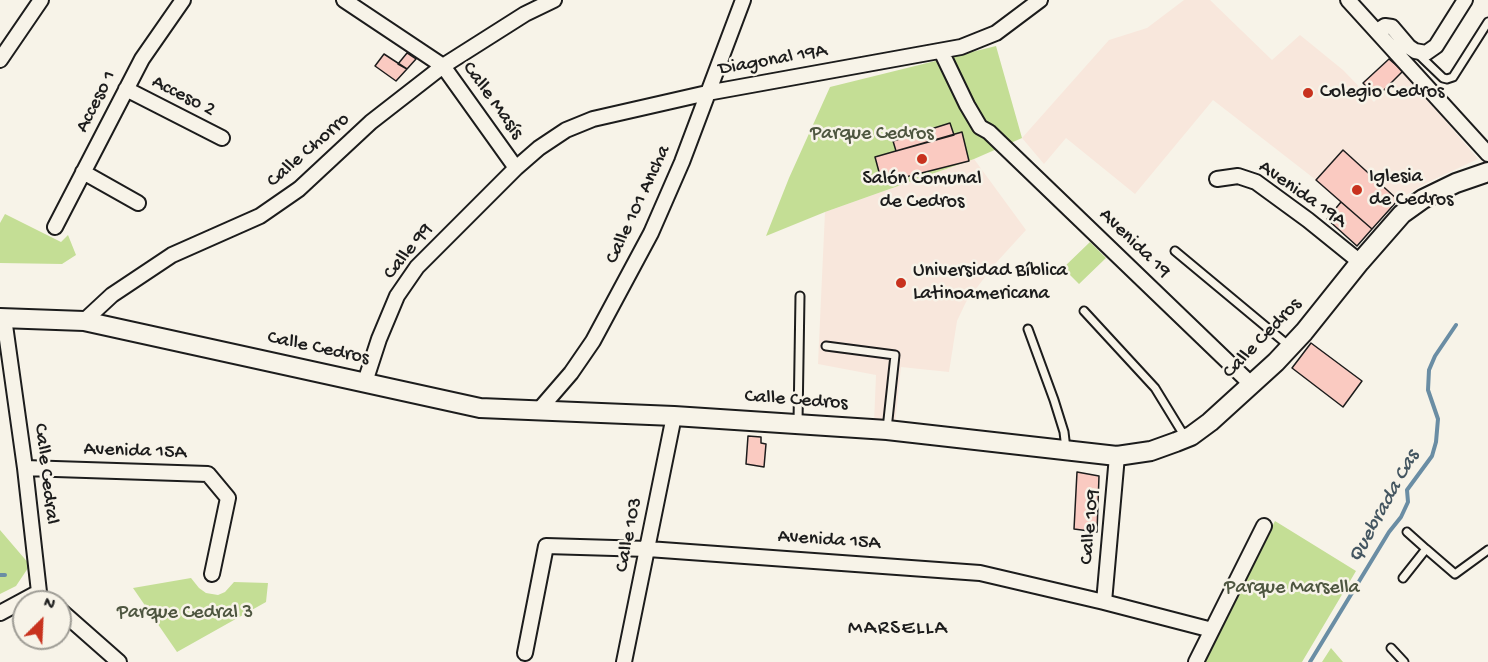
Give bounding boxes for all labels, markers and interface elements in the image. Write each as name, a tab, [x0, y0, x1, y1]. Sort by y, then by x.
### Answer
street label: Diagonal 19A	[717, 40, 829, 82]
street label: Calle Masís	[456, 58, 528, 144]
street label: Acceso 1	[71, 67, 123, 137]
street label: Acceso 2	[147, 71, 219, 123]
place label: Colegio Cedros	[1320, 81, 1444, 105]
marker: Colegio Cedros	[1301, 86, 1315, 100]
street label: Calle Chorro	[263, 108, 355, 194]
park label: Parque Cedros	[810, 123, 934, 147]
street label: Calle 101 Ancha	[601, 142, 677, 268]
marker: Salón Comunal de Cedros	[915, 152, 929, 166]
street label: Avenida 19A	[1253, 156, 1351, 234]
place label: Iglesia de Cedros	[1369, 166, 1453, 213]
place label: Salón Comunal de Cedros	[862, 168, 982, 215]
marker: Iglesia de Cedros	[1350, 183, 1364, 197]
street label: Avenida 19	[1093, 204, 1175, 284]
street label: Calle 99	[379, 219, 439, 285]
place label: Universidad Bíblica Latinoamericana	[913, 260, 1067, 307]
marker: Universidad Bíblica Latinoamericana	[894, 276, 908, 290]
street label: Calle Cedros	[1218, 293, 1308, 385]
street label: Calle Cedros	[265, 327, 371, 371]
street label: Calle Cedros	[744, 385, 848, 417]
street label: Calle Cedral	[27, 422, 63, 526]
street label: Avenida 15A	[83, 438, 187, 466]
water label: Quebrada Cas	[1344, 446, 1426, 568]
street label: Calle 109	[1076, 488, 1106, 566]
street label: Calle 103	[611, 496, 649, 574]
street label: Avenida 15A	[777, 525, 881, 557]
park label: Parque Marsella	[1224, 577, 1360, 601]
north arrow	[12, 590, 72, 650]
text: N	[40, 594, 57, 616]
park label: Parque Cedral 3	[117, 602, 253, 626]
district label: MARSELLA	[848, 617, 948, 643]

